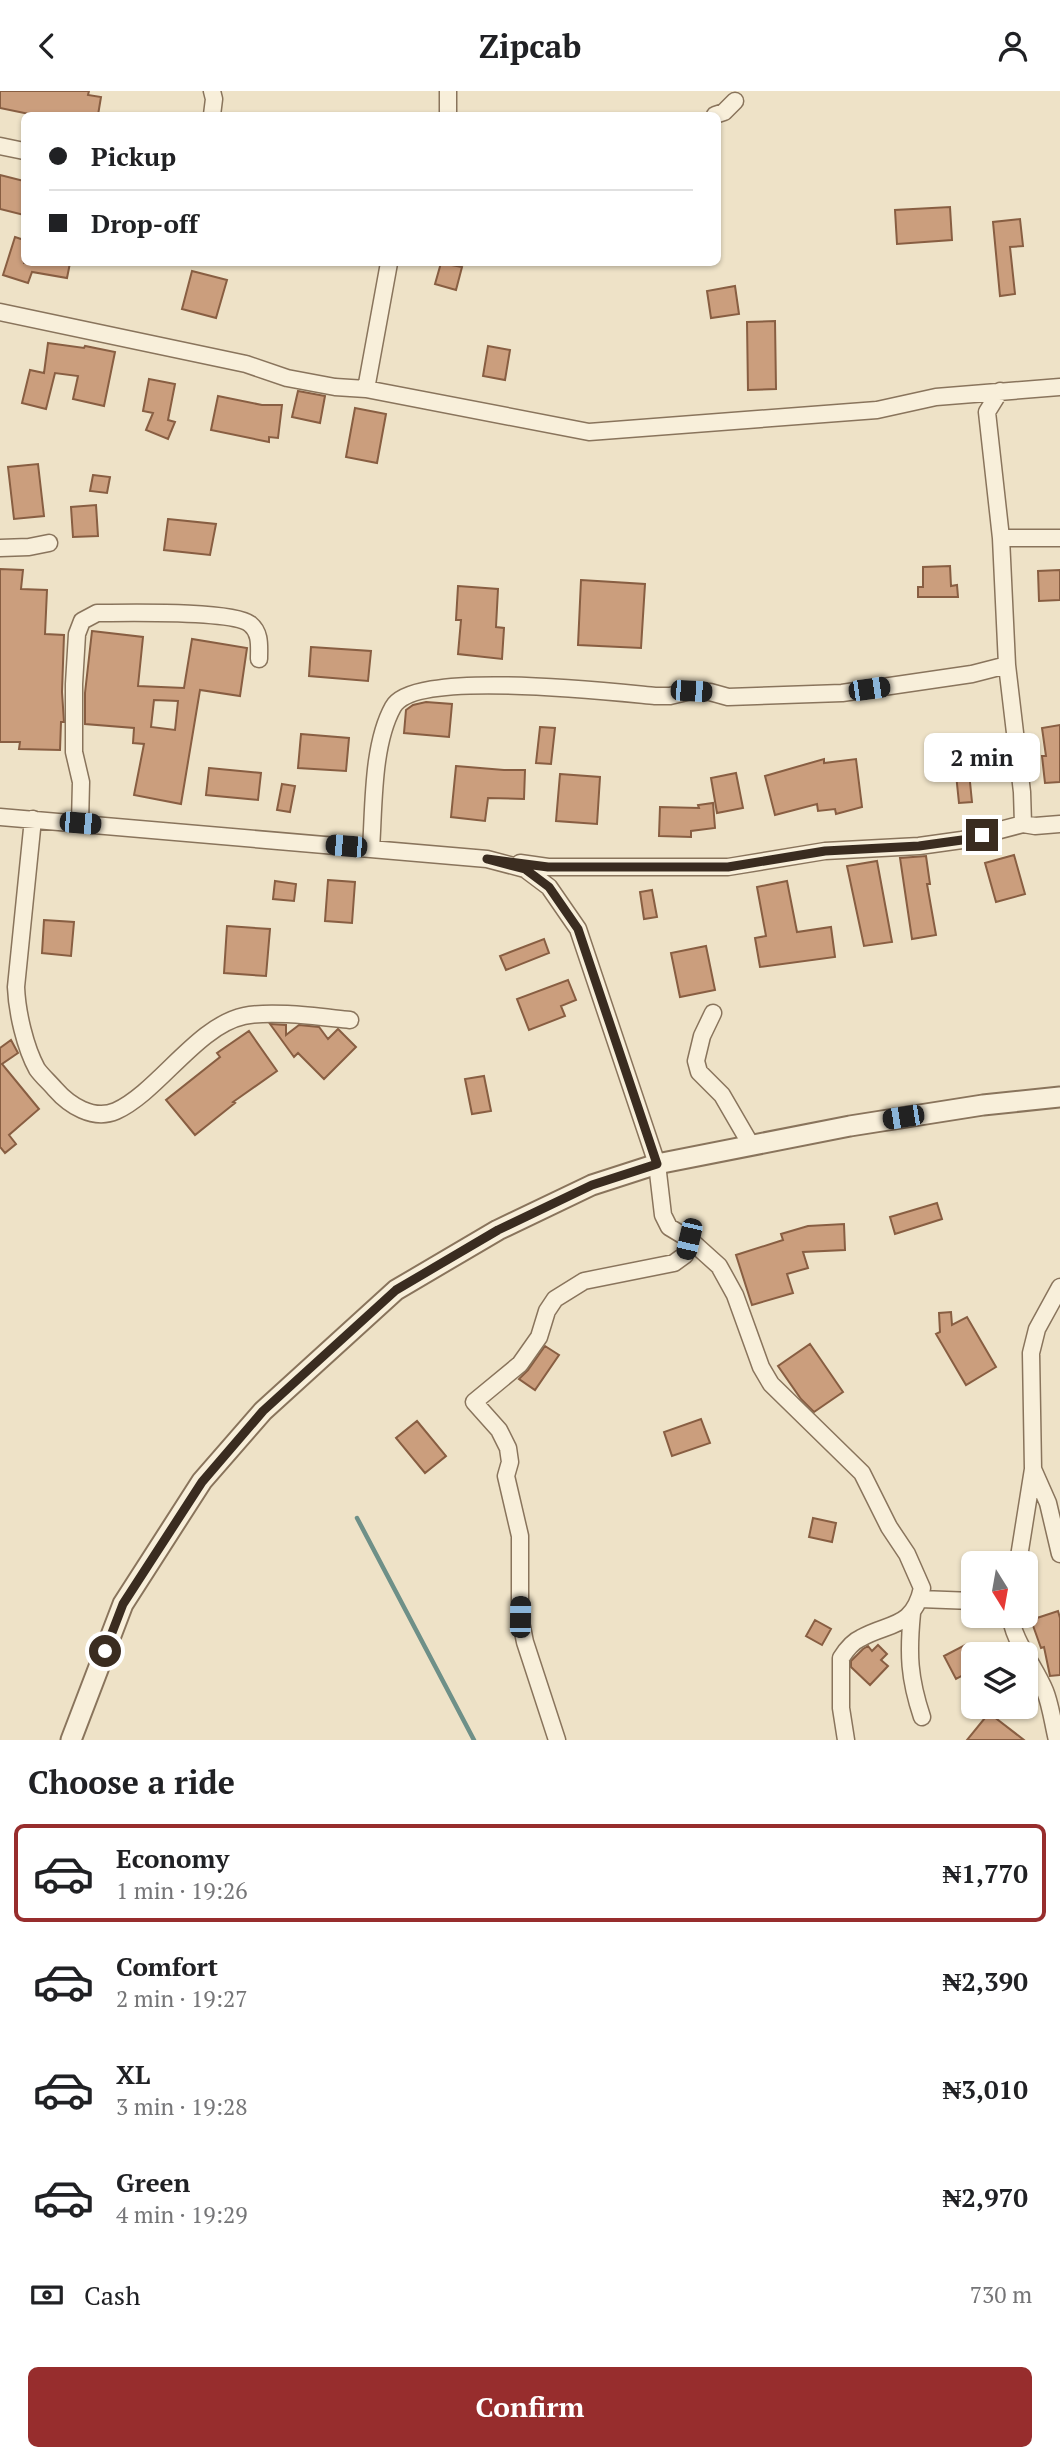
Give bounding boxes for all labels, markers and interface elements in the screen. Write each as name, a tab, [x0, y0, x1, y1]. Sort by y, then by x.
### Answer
text: Zipcab	[479, 25, 581, 67]
icon: back	[28, 27, 66, 65]
icon: person	[994, 27, 1032, 65]
text: Pickup	[91, 139, 176, 173]
text: Drop-off	[91, 206, 198, 240]
car	[847, 676, 892, 702]
car	[670, 679, 713, 703]
callout: 2 min	[924, 733, 1040, 783]
text: 2 min	[951, 742, 1013, 773]
car	[59, 811, 102, 835]
route end	[966, 819, 998, 851]
car	[325, 834, 368, 858]
car	[881, 1103, 926, 1131]
car	[675, 1216, 704, 1262]
north arrow	[961, 1551, 1038, 1627]
map controls	[961, 1551, 1038, 1719]
car	[510, 1596, 531, 1638]
route start	[89, 1635, 121, 1667]
button: layers	[961, 1642, 1038, 1719]
text: Choose a ride	[28, 1761, 235, 1803]
text: Economy	[116, 1841, 229, 1875]
icon: car	[32, 1842, 95, 1905]
text: ₦1,770	[943, 1856, 1028, 1890]
text: 1 min · 19:26	[116, 1875, 248, 1906]
text: Comfort	[116, 1949, 218, 1983]
icon: car	[32, 1950, 95, 2013]
text: ₦2,390	[943, 1964, 1028, 1998]
text: 2 min · 19:27	[116, 1983, 248, 2014]
text: XL	[116, 2057, 150, 2091]
icon: car	[32, 2058, 95, 2121]
text: ₦3,010	[943, 2072, 1028, 2106]
text: 3 min · 19:28	[116, 2091, 248, 2122]
text: Green	[116, 2165, 190, 2199]
icon: car	[32, 2166, 95, 2229]
text: ₦2,970	[943, 2180, 1028, 2214]
text: 4 min · 19:29	[116, 2199, 248, 2230]
icon: cash	[28, 2276, 66, 2314]
text: Cash	[84, 2278, 140, 2312]
text: 730 m	[970, 2279, 1032, 2310]
button: Confirm	[28, 2367, 1032, 2447]

